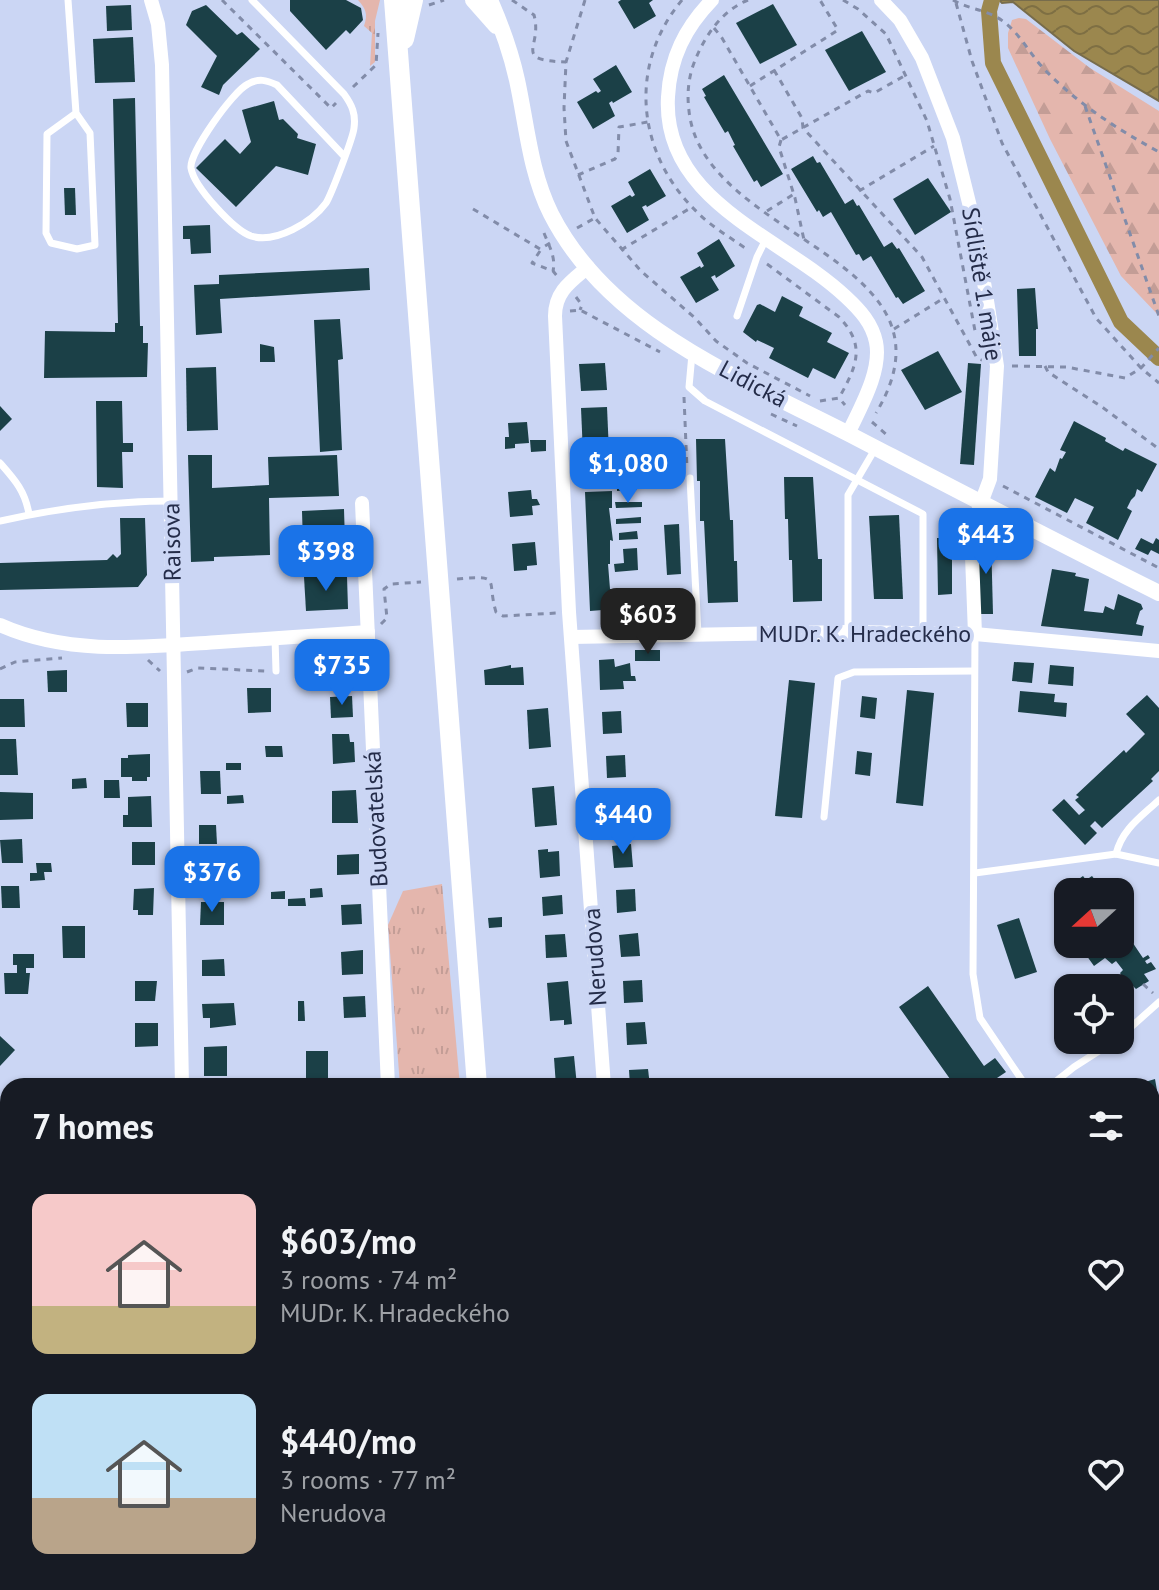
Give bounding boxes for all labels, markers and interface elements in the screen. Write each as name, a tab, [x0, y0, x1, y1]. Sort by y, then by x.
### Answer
street label: Sídliště 1. máje	[955, 205, 1010, 363]
street label: Lidická	[714, 353, 792, 414]
pin: $1,080	[563, 437, 693, 505]
text: $1,080	[588, 446, 668, 479]
street label: Raisova	[155, 502, 188, 582]
pin: $443	[939, 508, 1033, 576]
text: $443	[957, 517, 1015, 550]
pin: $398	[279, 525, 373, 593]
text: $398	[297, 534, 355, 567]
pin: $603	[601, 588, 695, 656]
text: $603	[619, 597, 677, 630]
street label: MUDr. K. Hradeckého	[759, 618, 971, 649]
pin: $735	[295, 639, 389, 707]
text: $735	[313, 648, 371, 681]
street label: Budovatelská	[356, 750, 395, 888]
pin: $440	[576, 788, 670, 856]
text: $440	[594, 797, 652, 830]
pin: $376	[165, 846, 259, 914]
text: $376	[183, 855, 241, 888]
north arrow	[1054, 878, 1134, 958]
map controls	[1054, 878, 1134, 1054]
street label: Nerudova	[576, 907, 613, 1007]
button: locate	[1054, 974, 1134, 1054]
text: 7 homes	[32, 1104, 154, 1148]
icon: filters	[1084, 1104, 1128, 1148]
text: $603/mo	[280, 1219, 417, 1263]
icon: home	[96, 1226, 192, 1322]
icon: heart	[1084, 1252, 1128, 1296]
text: 3 rooms · 74 m²	[280, 1263, 457, 1296]
text: MUDr. K. Hradeckého	[280, 1296, 510, 1329]
text: $440/mo	[280, 1419, 417, 1463]
icon: home	[96, 1426, 192, 1522]
icon: heart	[1084, 1452, 1128, 1496]
text: 3 rooms · 77 m²	[280, 1463, 456, 1496]
text: Nerudova	[280, 1496, 387, 1529]

